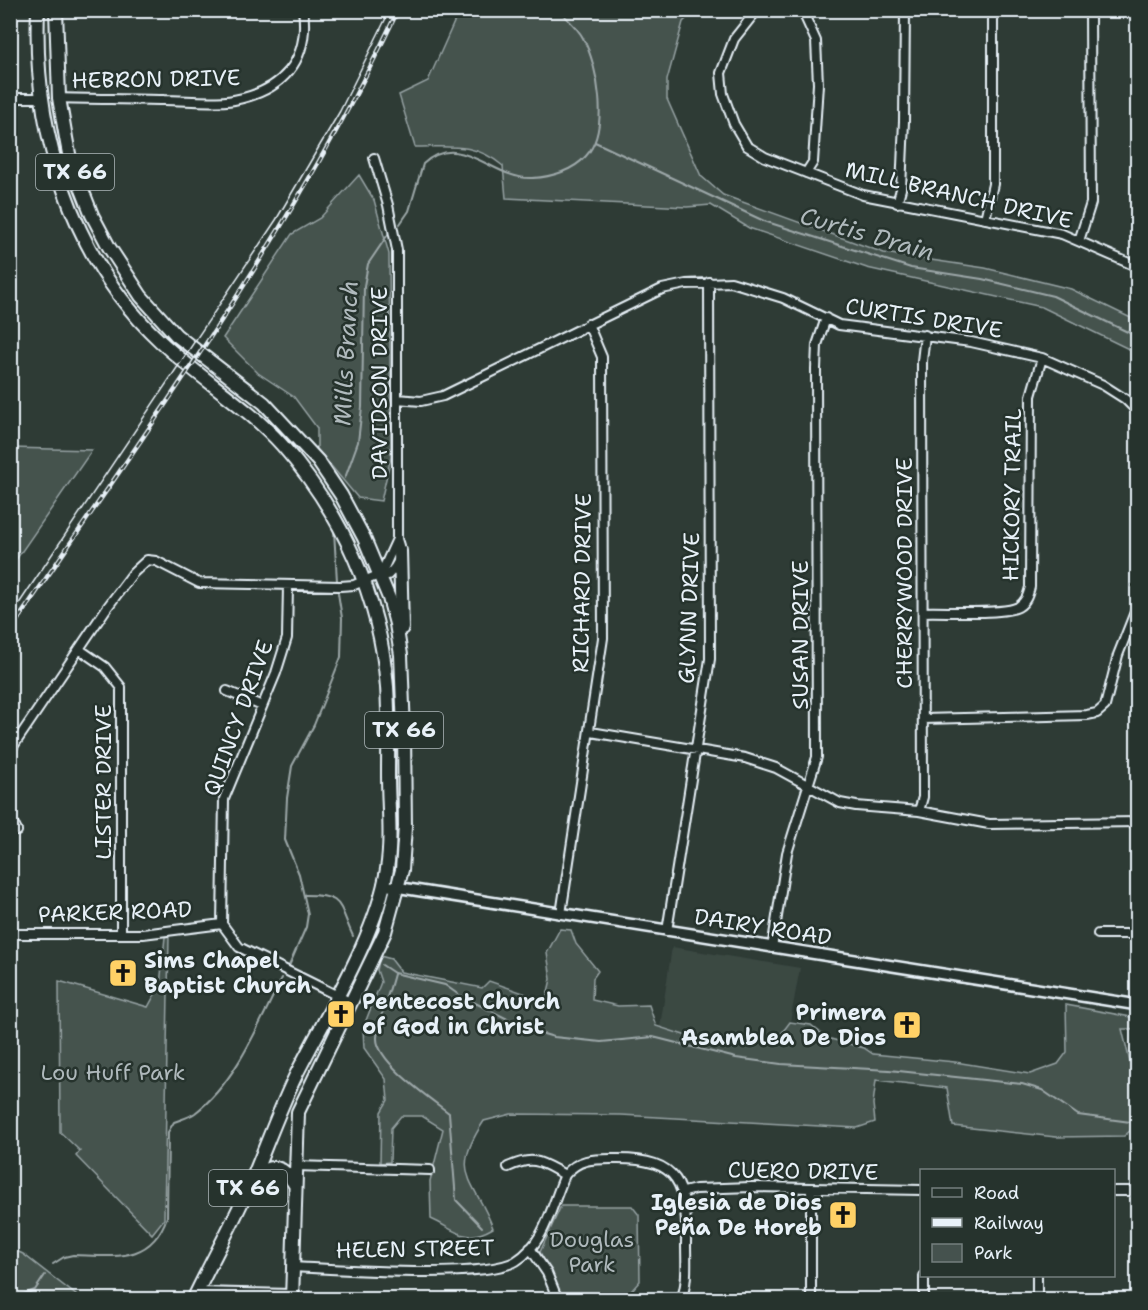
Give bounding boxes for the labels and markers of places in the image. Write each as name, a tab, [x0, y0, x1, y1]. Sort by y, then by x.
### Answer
place label: Sims Chapel Baptist Church	[144, 946, 311, 1000]
church icon: Sims Chapel Baptist Church	[107, 957, 139, 989]
place label: Pentecost Church of God in Christ	[362, 987, 561, 1041]
church icon: Pentecost Church of God in Christ	[325, 998, 357, 1030]
place label: Primera Asamblea De Dios	[681, 998, 886, 1052]
church icon: Primera Asamblea De Dios	[891, 1009, 923, 1041]
place label: Iglesia de Dios Peña De Horeb	[651, 1188, 822, 1242]
church icon: Iglesia de Dios Peña De Horeb	[827, 1199, 859, 1231]

